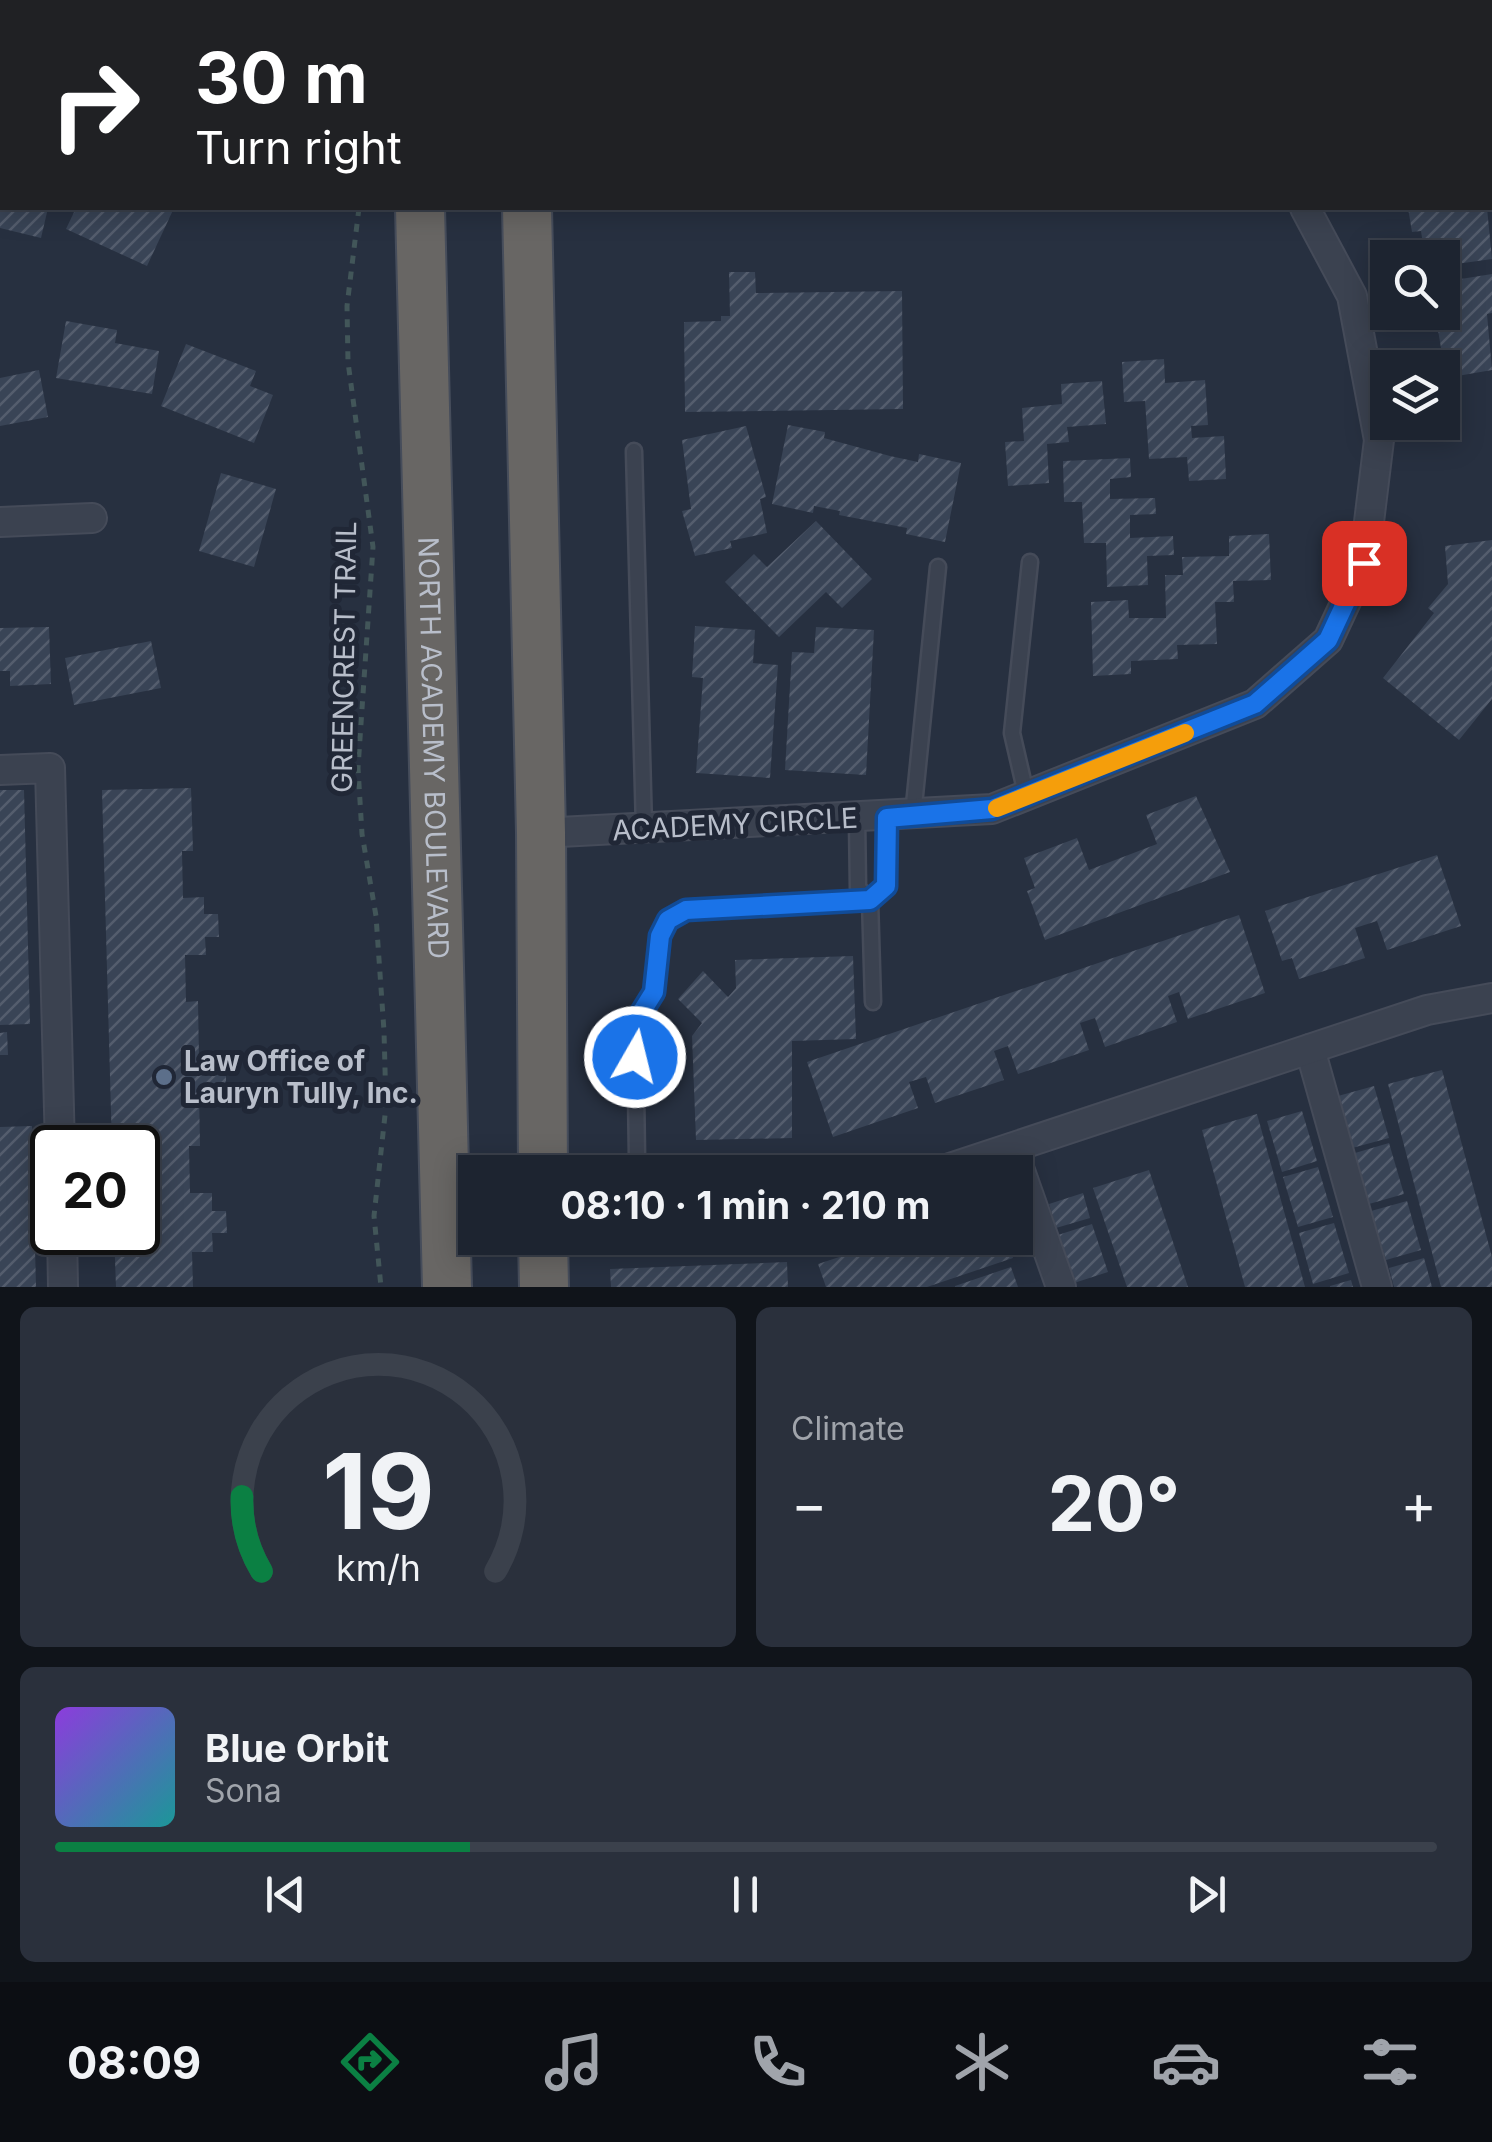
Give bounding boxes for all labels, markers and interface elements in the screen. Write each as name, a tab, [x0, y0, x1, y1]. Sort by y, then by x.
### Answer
text: 30 m	[195, 35, 368, 120]
icon: right	[30, 40, 160, 170]
text: Turn right	[195, 120, 402, 175]
map controls	[1370, 240, 1460, 440]
button: search	[1370, 240, 1460, 330]
button: layers	[1370, 350, 1460, 440]
street label: GREENCREST TRAIL	[325, 521, 363, 793]
pin	[1322, 521, 1407, 606]
street label: NORTH ACADEMY BOULEVARD	[411, 536, 456, 959]
icon: arrive	[1337, 536, 1392, 591]
street label: ACADEMY CIRCLE	[611, 801, 859, 847]
position arrow	[583, 1005, 687, 1109]
place label: Law Office of Lauryn Tully, Inc.	[184, 1044, 418, 1110]
marker: Law Office of Lauryn Tully, Inc.	[153, 1066, 175, 1088]
speed limit sign: 20	[30, 1125, 160, 1255]
text: 08:10 · 1 min · 210 m	[560, 1182, 931, 1228]
text: Climate	[791, 1409, 905, 1448]
text: 19	[322, 1428, 434, 1554]
text: 20°	[1048, 1458, 1180, 1549]
text: −	[791, 1471, 827, 1537]
text: +	[1401, 1471, 1437, 1537]
text: km/h	[336, 1546, 420, 1590]
text: Blue Orbit	[205, 1725, 389, 1771]
text: Sona	[205, 1771, 282, 1810]
icon: previous	[258, 1867, 313, 1922]
icon: pause	[718, 1867, 773, 1922]
icon: next	[1179, 1867, 1234, 1922]
icon: directions	[335, 2027, 405, 2097]
icon: music	[539, 2027, 609, 2097]
icon: phone	[743, 2027, 813, 2097]
icon: climate	[947, 2027, 1017, 2097]
icon: car	[1151, 2027, 1221, 2097]
icon: filters	[1355, 2027, 1425, 2097]
text: 08:09	[67, 2035, 201, 2090]

